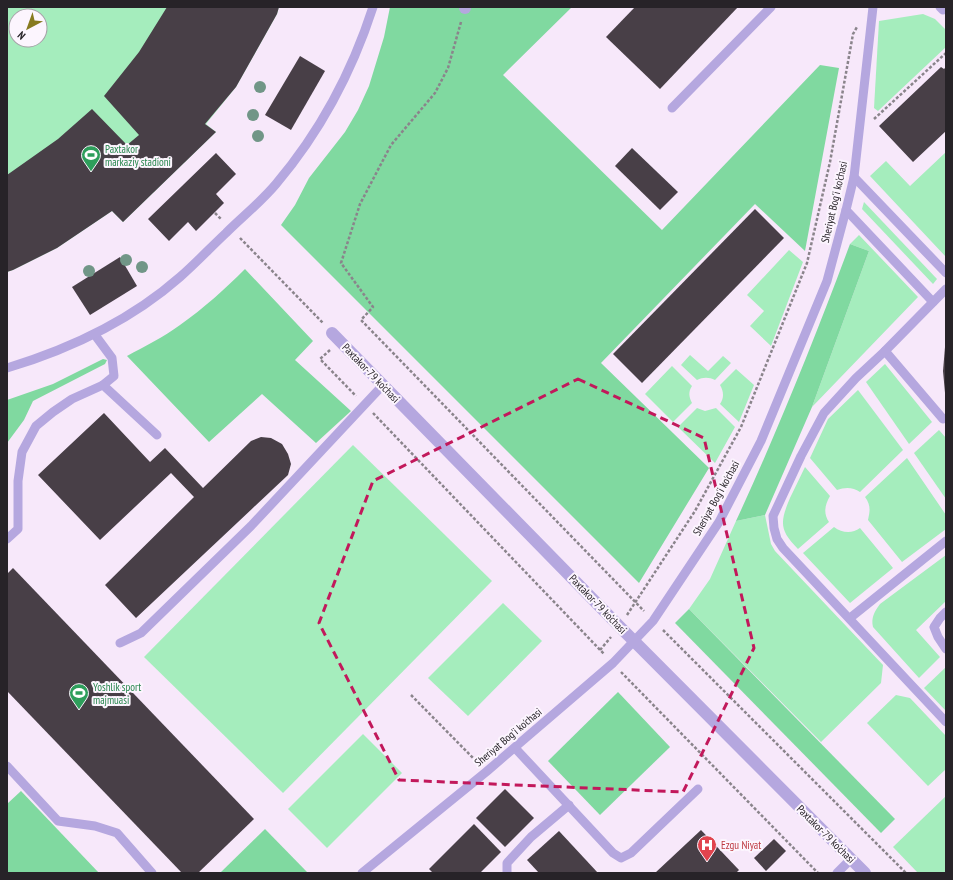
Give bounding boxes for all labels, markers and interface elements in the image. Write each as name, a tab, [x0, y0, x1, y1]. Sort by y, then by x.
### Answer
north arrow	[8, 8, 48, 48]
text: N	[15, 28, 28, 43]
place label: Paxtakor markaziy stadioni	[105, 142, 171, 169]
sports icon: Paxtakor markaziy stadioni	[80, 144, 102, 172]
street label: Sheriyat Bog'i ko'chasi	[818, 160, 850, 244]
street label: Paxtakor-79 ko‘chasi	[339, 340, 403, 406]
street label: Sheriyat Bog'i ko'chasi	[690, 458, 742, 538]
street label: Paxtakor-79 ko‘chasi	[566, 571, 630, 637]
place label: Yoshlik sport majmuasi	[93, 680, 141, 707]
sports icon: Yoshlik sport majmuasi	[68, 682, 90, 710]
street label: Sheriyat Bog'i ko'chasi	[472, 705, 544, 769]
street label: Paxtakor-79 ko‘chasi	[794, 802, 858, 866]
hospital icon: Ezgu Niyat	[696, 834, 718, 862]
place label: Ezgu Niyat	[721, 838, 761, 852]

